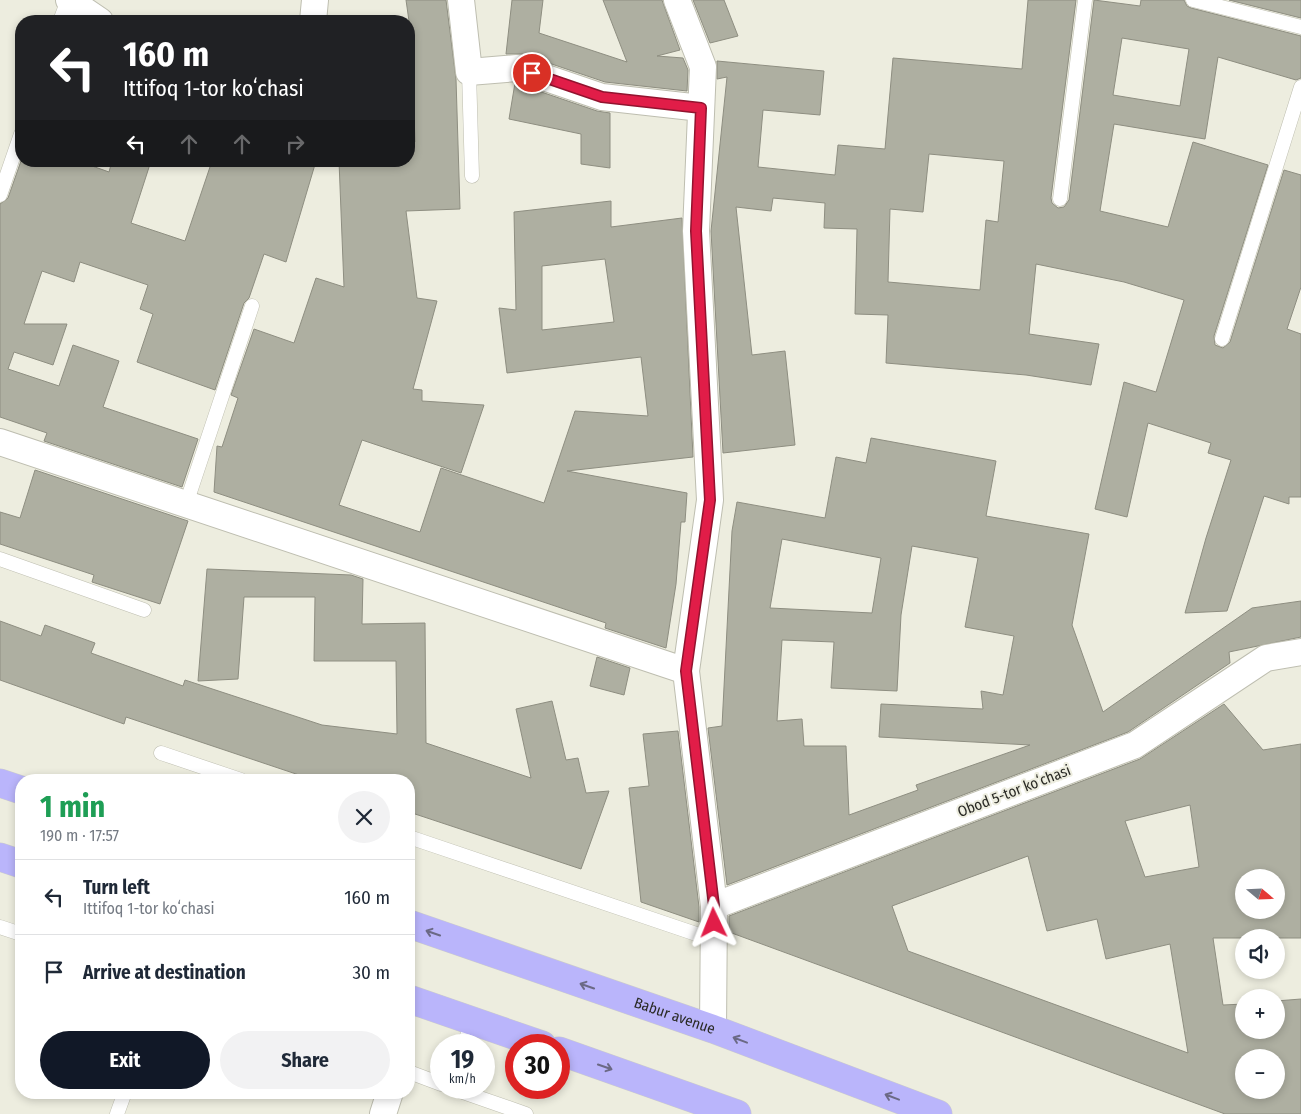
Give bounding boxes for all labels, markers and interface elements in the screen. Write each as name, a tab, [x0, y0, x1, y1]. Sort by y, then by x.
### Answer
text: 160 m	[123, 33, 209, 75]
icon: left	[40, 35, 105, 100]
pin	[511, 52, 553, 94]
icon: arrive	[518, 59, 546, 87]
text: Ittifoq 1-tor koʻchasi	[123, 75, 304, 102]
icon: left	[122, 130, 150, 158]
icon: ahead	[175, 130, 203, 158]
icon: ahead	[228, 130, 256, 158]
icon: right	[281, 130, 309, 158]
street label: Obod 5-tor koʻchasi	[955, 761, 1073, 821]
text: 1 min	[40, 789, 105, 825]
button: close	[338, 791, 390, 843]
text: 190 m · 17:57	[40, 826, 119, 845]
north arrow	[1235, 869, 1285, 919]
map controls	[1235, 869, 1285, 1099]
text: Turn left	[83, 876, 150, 899]
icon: left	[40, 883, 68, 911]
text: 160 m	[344, 886, 390, 909]
position arrow	[687, 896, 739, 948]
text: Ittifoq 1-tor koʻchasi	[83, 899, 215, 918]
one-way arrow	[426, 927, 442, 937]
button: sound	[1235, 929, 1285, 979]
icon: arrive	[40, 958, 68, 986]
text: Arrive at destination	[83, 961, 246, 984]
text: 30 m	[352, 961, 390, 984]
one-way arrow	[580, 981, 595, 990]
button: +	[1235, 989, 1285, 1039]
street label: Babur avenue	[632, 993, 718, 1038]
button: Exit	[40, 1031, 210, 1089]
button: Share	[220, 1031, 390, 1089]
speed limit sign: 30	[505, 1034, 570, 1099]
one-way arrow	[733, 1035, 748, 1044]
text: 19	[451, 1045, 474, 1075]
button: −	[1235, 1049, 1285, 1099]
one-way arrow	[597, 1063, 612, 1072]
text: km/h	[449, 1072, 476, 1086]
one-way arrow	[885, 1092, 901, 1101]

